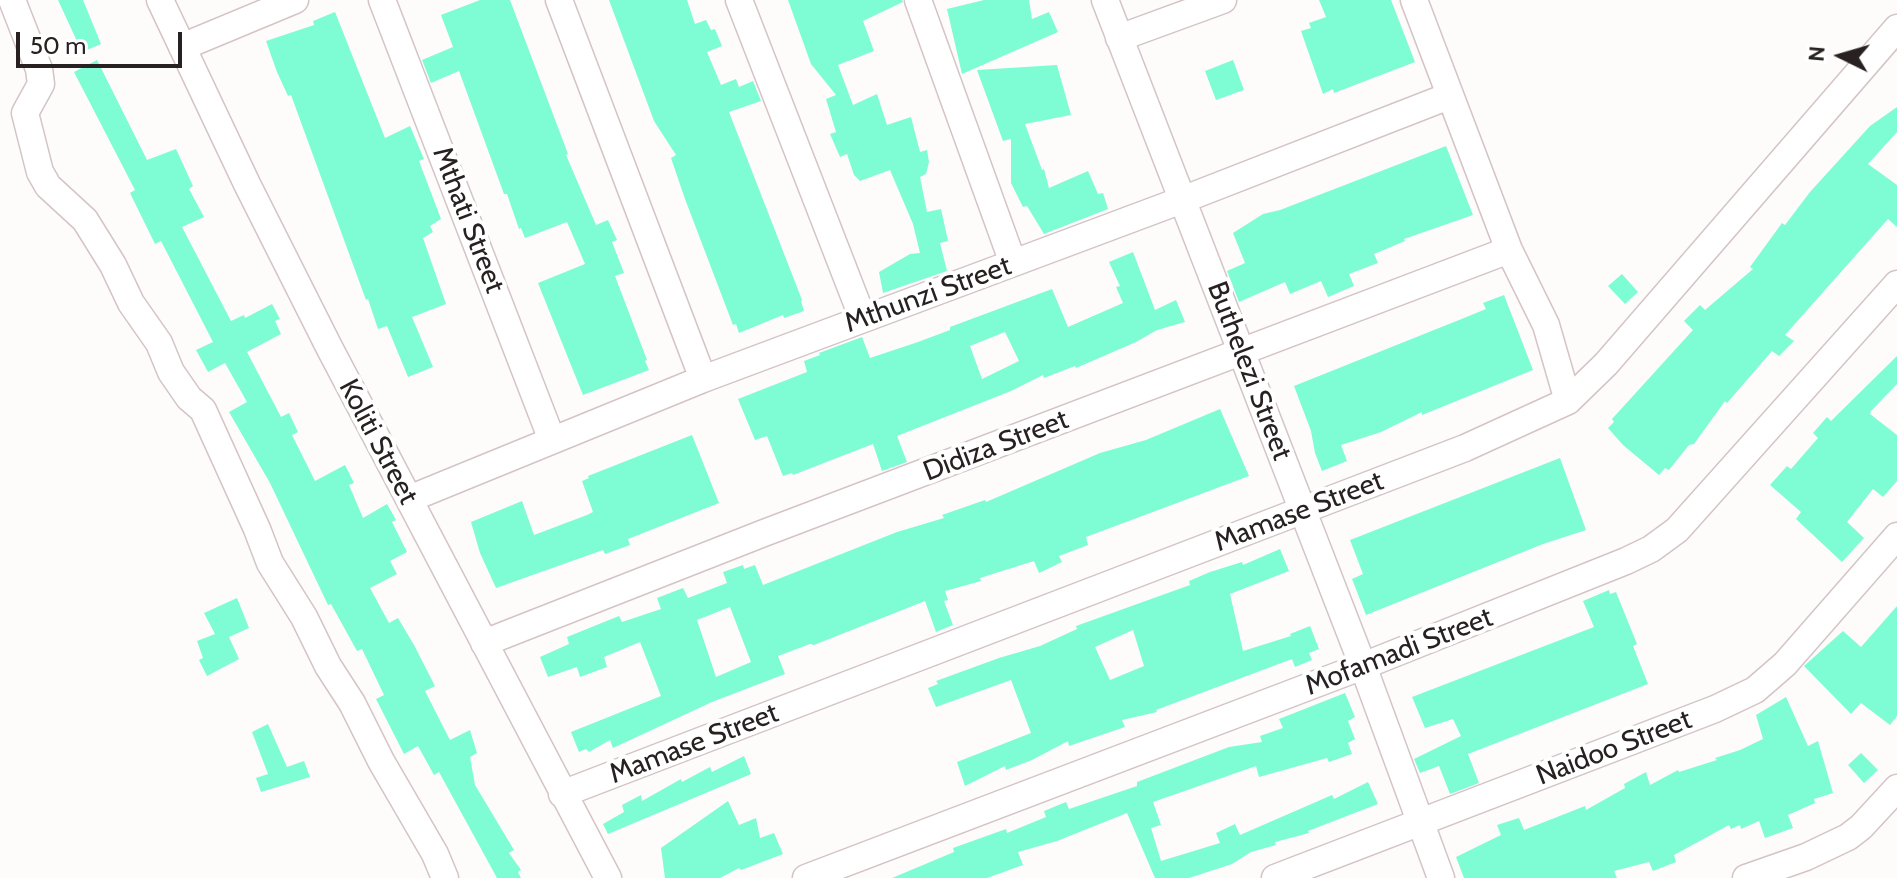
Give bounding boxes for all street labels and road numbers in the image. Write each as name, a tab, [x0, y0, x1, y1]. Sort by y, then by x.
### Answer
street label: Mthati Street	[425, 142, 511, 298]
street label: Mthunzi Street	[840, 249, 1016, 341]
street label: Buthelezi Street	[1200, 277, 1298, 465]
street label: Koliti Street	[331, 374, 425, 510]
street label: Didiza Street	[919, 403, 1073, 489]
street label: Mamase Street	[1210, 464, 1388, 560]
street label: Mofamadi Street	[1301, 601, 1497, 703]
street label: Mamase Street	[605, 696, 783, 792]
street label: Naidoo Street	[1532, 703, 1696, 793]

